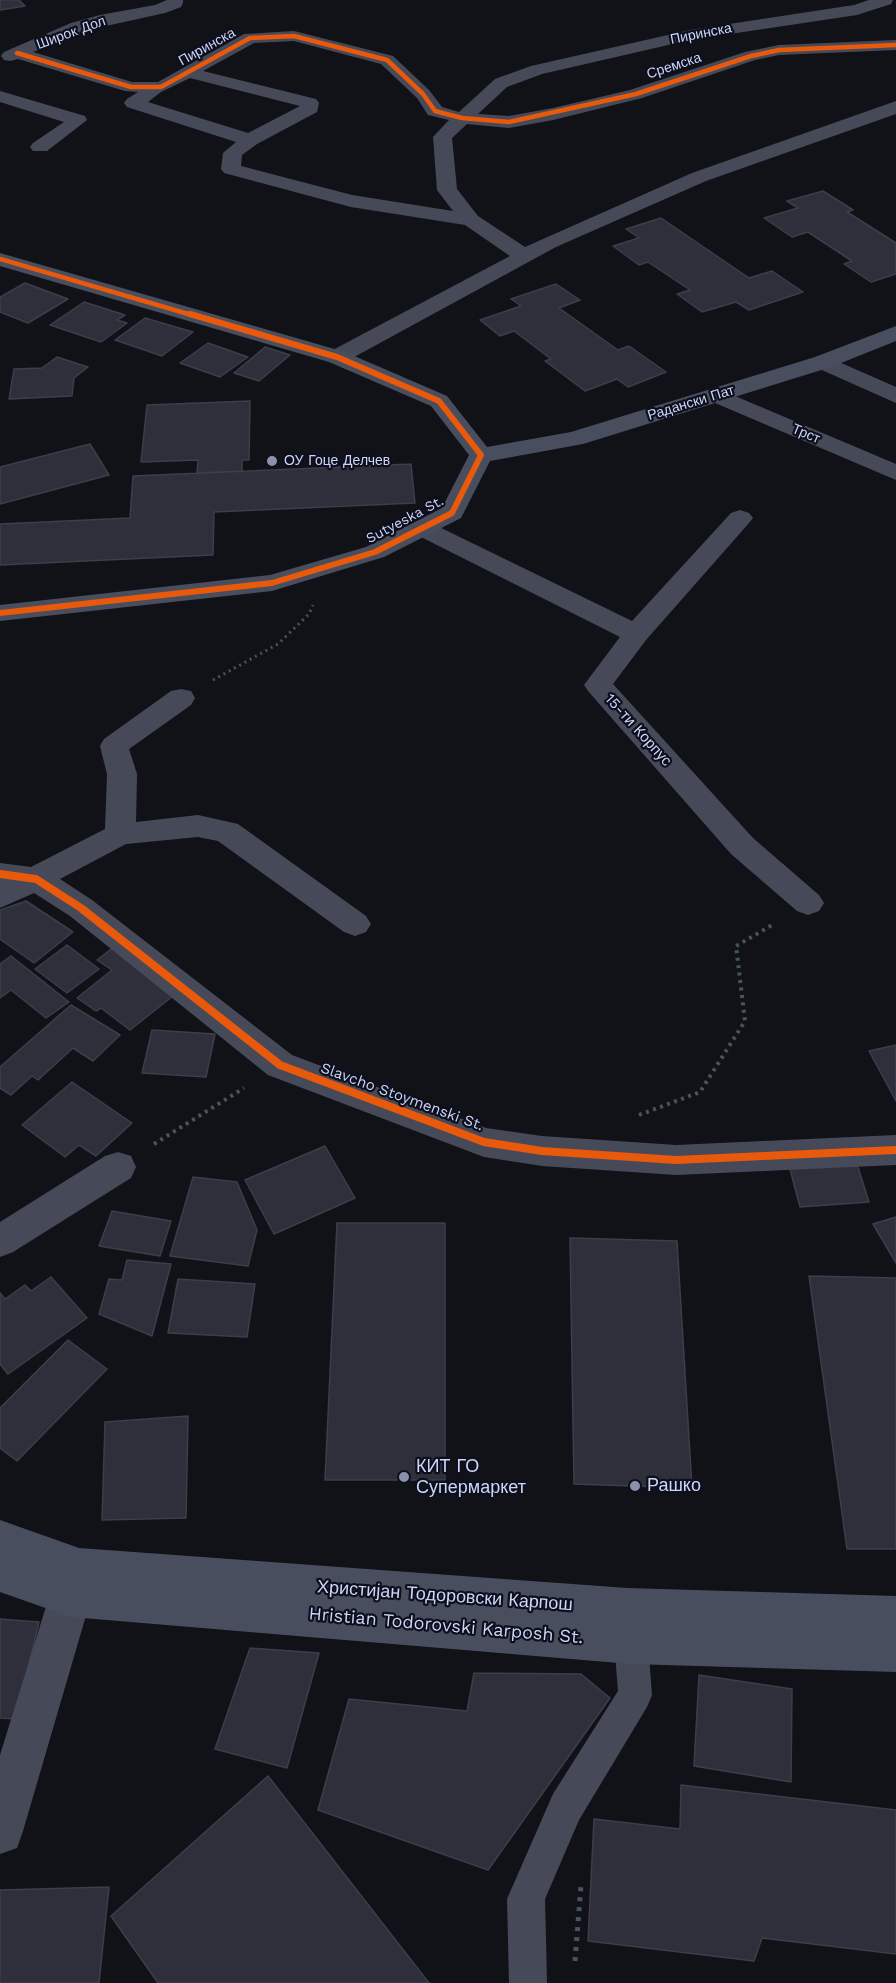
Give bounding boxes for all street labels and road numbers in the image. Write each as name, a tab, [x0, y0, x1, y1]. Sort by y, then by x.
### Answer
street label: Широк Дол	[34, 13, 108, 53]
street label: Пиринска	[669, 20, 733, 48]
street label: Пиринска	[176, 25, 238, 69]
street label: Сремска	[645, 49, 703, 83]
street label: Радански Пат	[646, 382, 736, 424]
street label: Трст	[789, 421, 823, 447]
street label: Sutyeska St.	[363, 493, 447, 547]
street label: 15-ти Корпус	[601, 690, 675, 770]
street label: Slavcho Stoymenski St.	[318, 1059, 486, 1135]
street label: Христијан Тодоровски Карпош	[316, 1576, 574, 1616]
street label: Hristian Todorovski Karposh St.	[308, 1603, 584, 1649]

